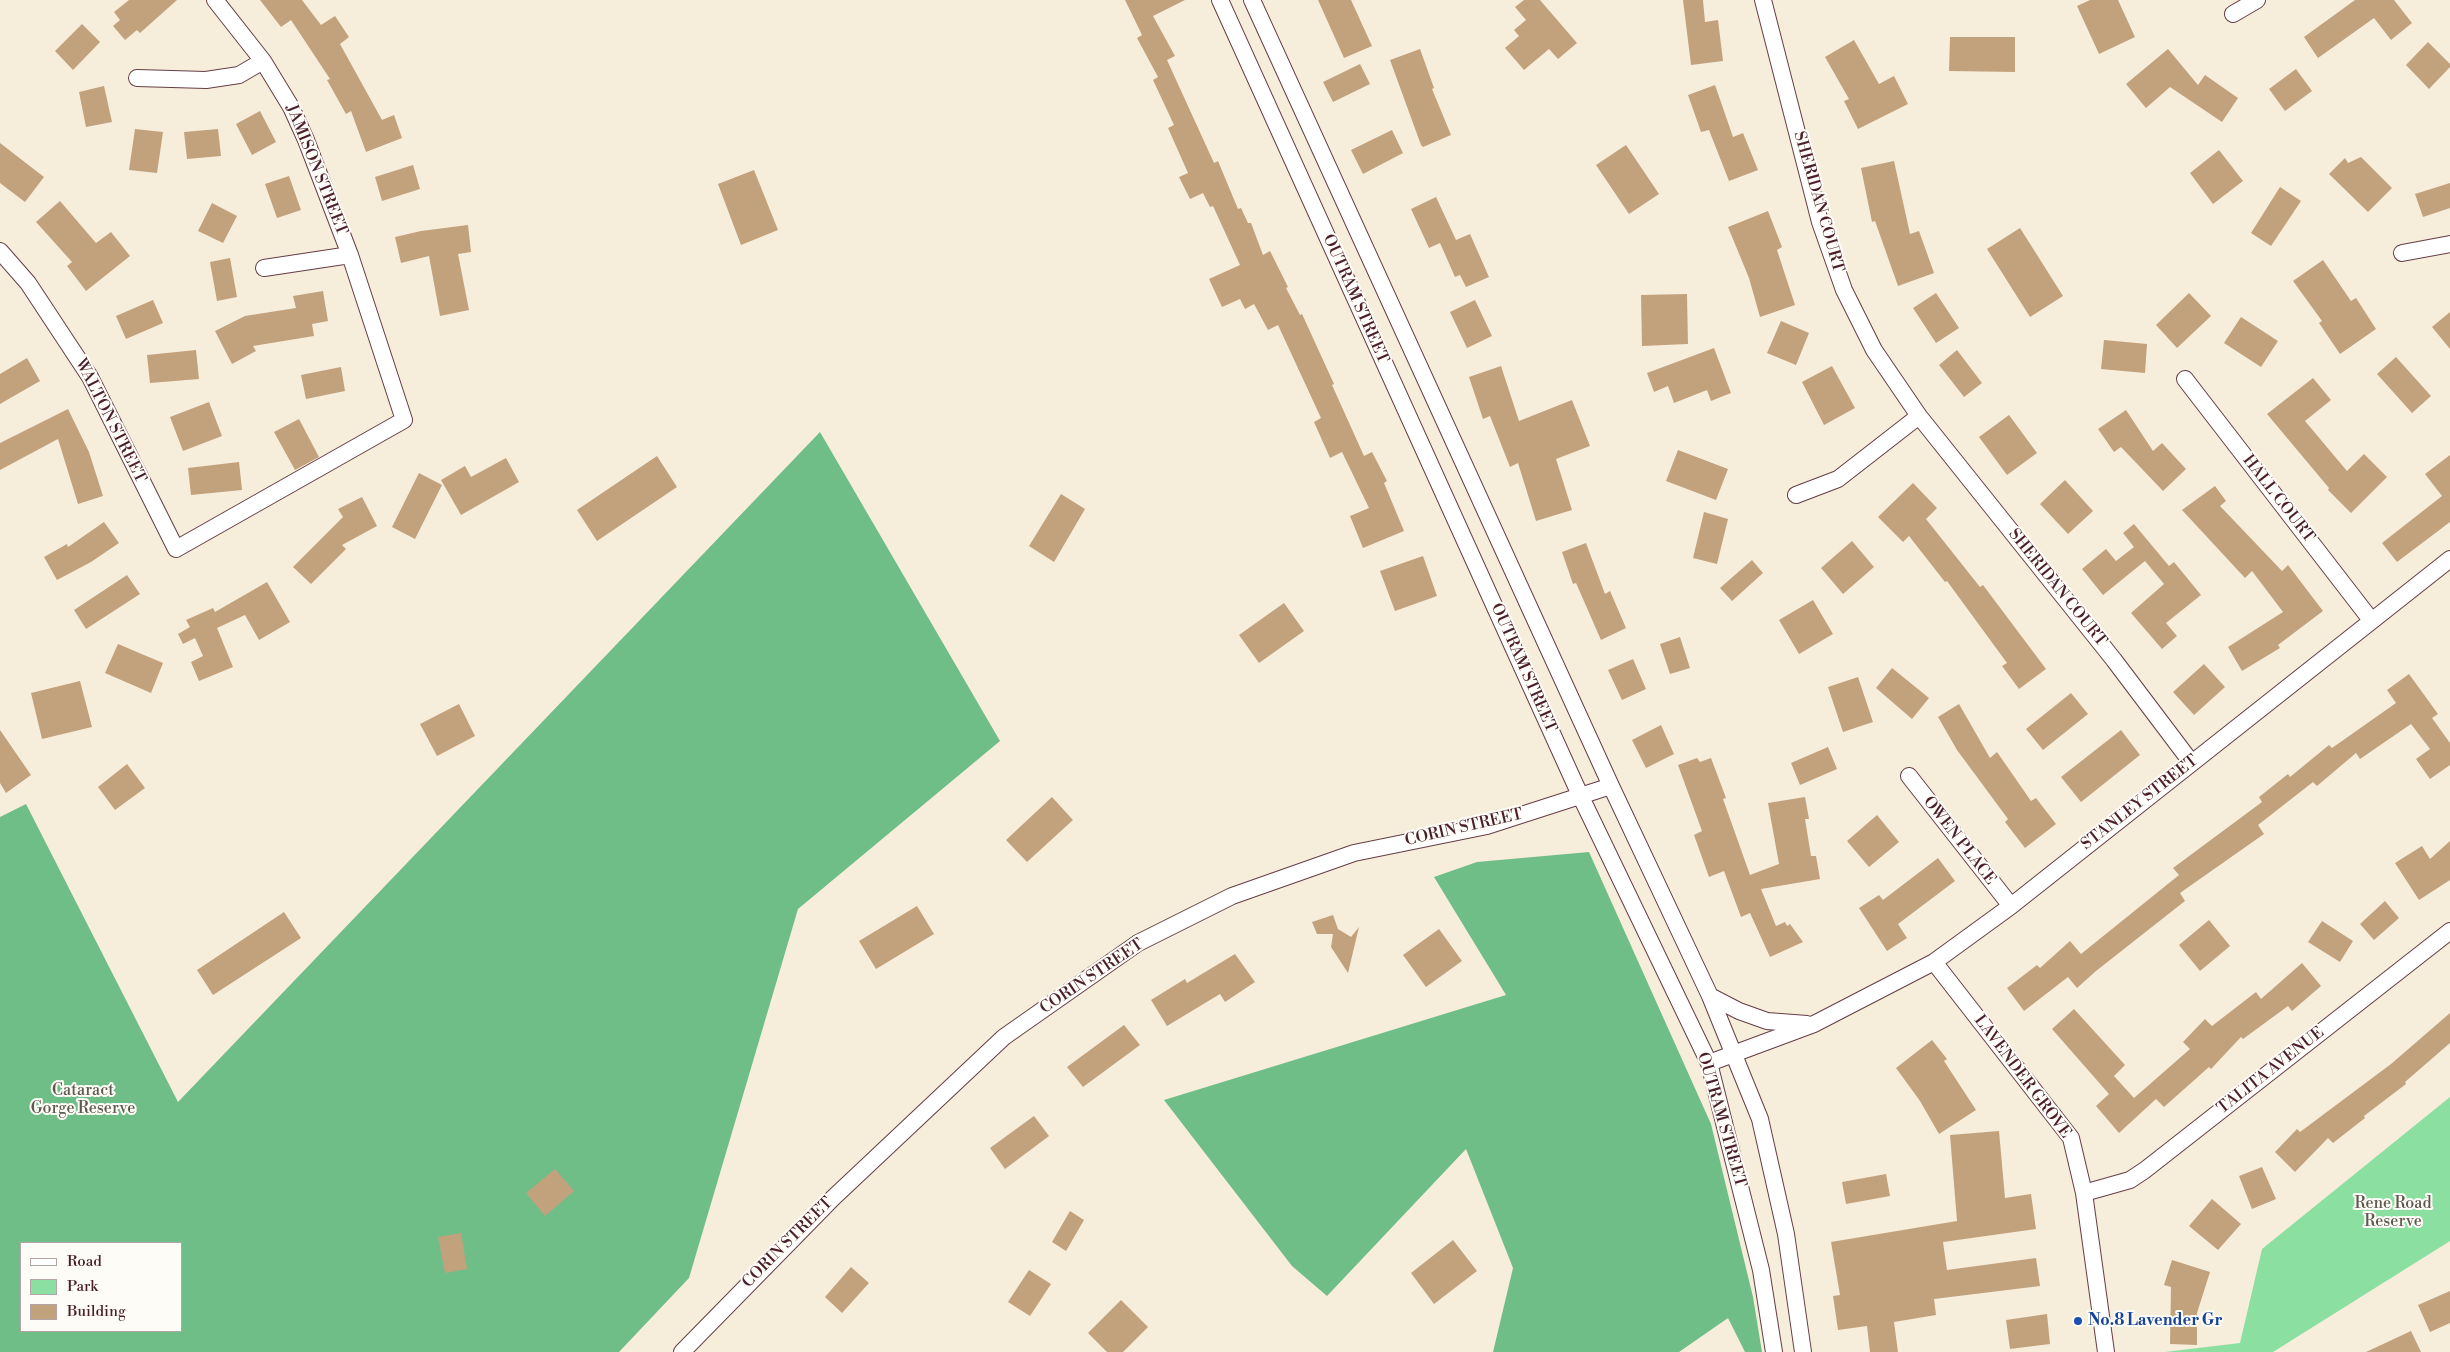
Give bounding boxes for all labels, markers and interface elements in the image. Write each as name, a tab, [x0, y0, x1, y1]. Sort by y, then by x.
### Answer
street label: JAMISON STREET	[281, 102, 351, 238]
street label: SHERIDAN COURT	[1789, 129, 1847, 275]
street label: OUTRAM STREET	[1318, 231, 1392, 367]
street label: WALTON STREET	[70, 356, 150, 486]
street label: HALL COURT	[2238, 451, 2318, 547]
street label: SHERIDAN COURT	[2004, 525, 2110, 651]
street label: OUTRAM STREET	[1486, 600, 1560, 736]
street label: STANLEY STREET	[2078, 751, 2202, 855]
street label: OWEN PLACE	[1919, 793, 1999, 889]
street label: CORIN STREET	[1403, 805, 1525, 851]
street label: CORIN STREET	[1037, 935, 1147, 1019]
street label: LAVENDER GROVE	[1969, 1012, 2075, 1142]
street label: TALITA AVENUE	[2214, 1023, 2328, 1119]
street label: OUTRAM STREET	[1693, 1050, 1749, 1190]
park label: Cataract Gorge Reserve	[31, 1081, 135, 1119]
street label: CORIN STREET	[739, 1194, 837, 1292]
park label: Rene Road Reserve	[2354, 1194, 2432, 1232]
legend	[20, 1242, 182, 1332]
text: Road	[67, 1252, 102, 1271]
text: Park	[67, 1277, 98, 1296]
text: Building	[67, 1302, 126, 1321]
place label: No.8 Lavender Gr	[2088, 1311, 2223, 1331]
marker: No.8 Lavender Gr	[2072, 1315, 2084, 1327]

